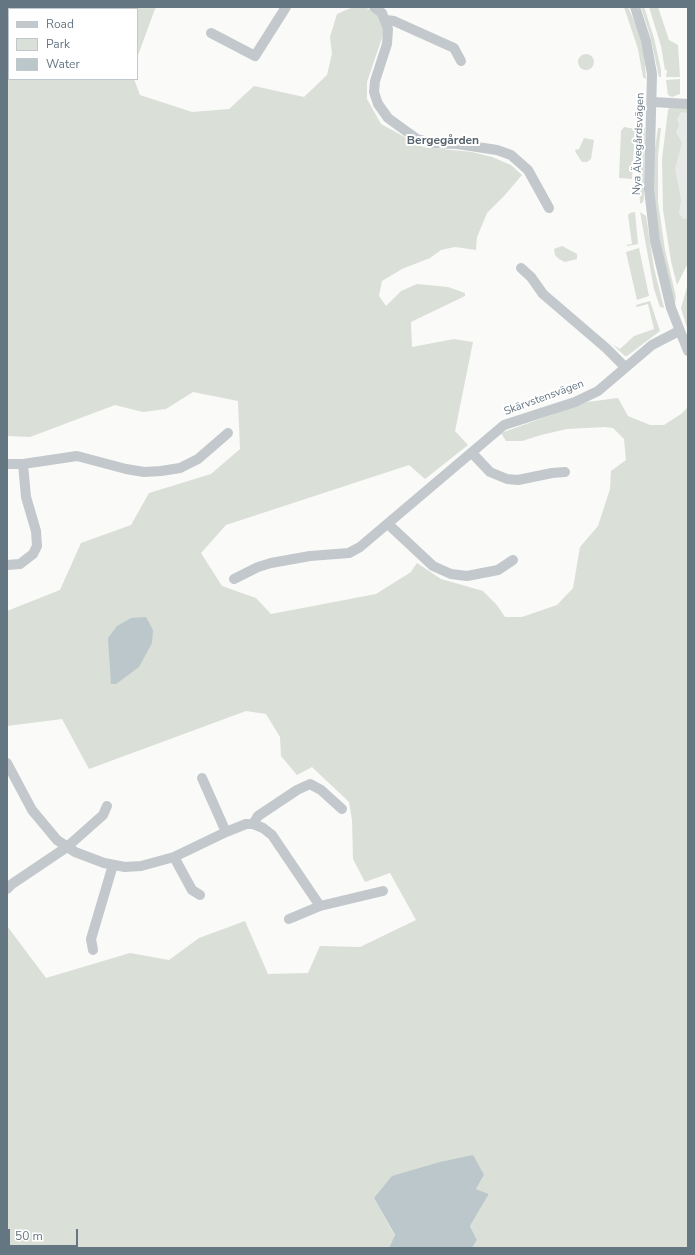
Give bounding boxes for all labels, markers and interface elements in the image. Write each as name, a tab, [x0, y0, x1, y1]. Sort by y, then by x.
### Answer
legend	[8, 8, 138, 80]
text: Road	[46, 16, 74, 32]
text: Park	[46, 36, 70, 52]
text: Water	[46, 56, 80, 72]
street label: Nya Älvegårdsvägen	[631, 93, 647, 195]
district label: Bergegården	[407, 134, 479, 148]
street label: Skärvstensvägen	[502, 377, 586, 419]
scale bar	[10, 1221, 80, 1247]
text: 50 m	[15, 1228, 43, 1244]

